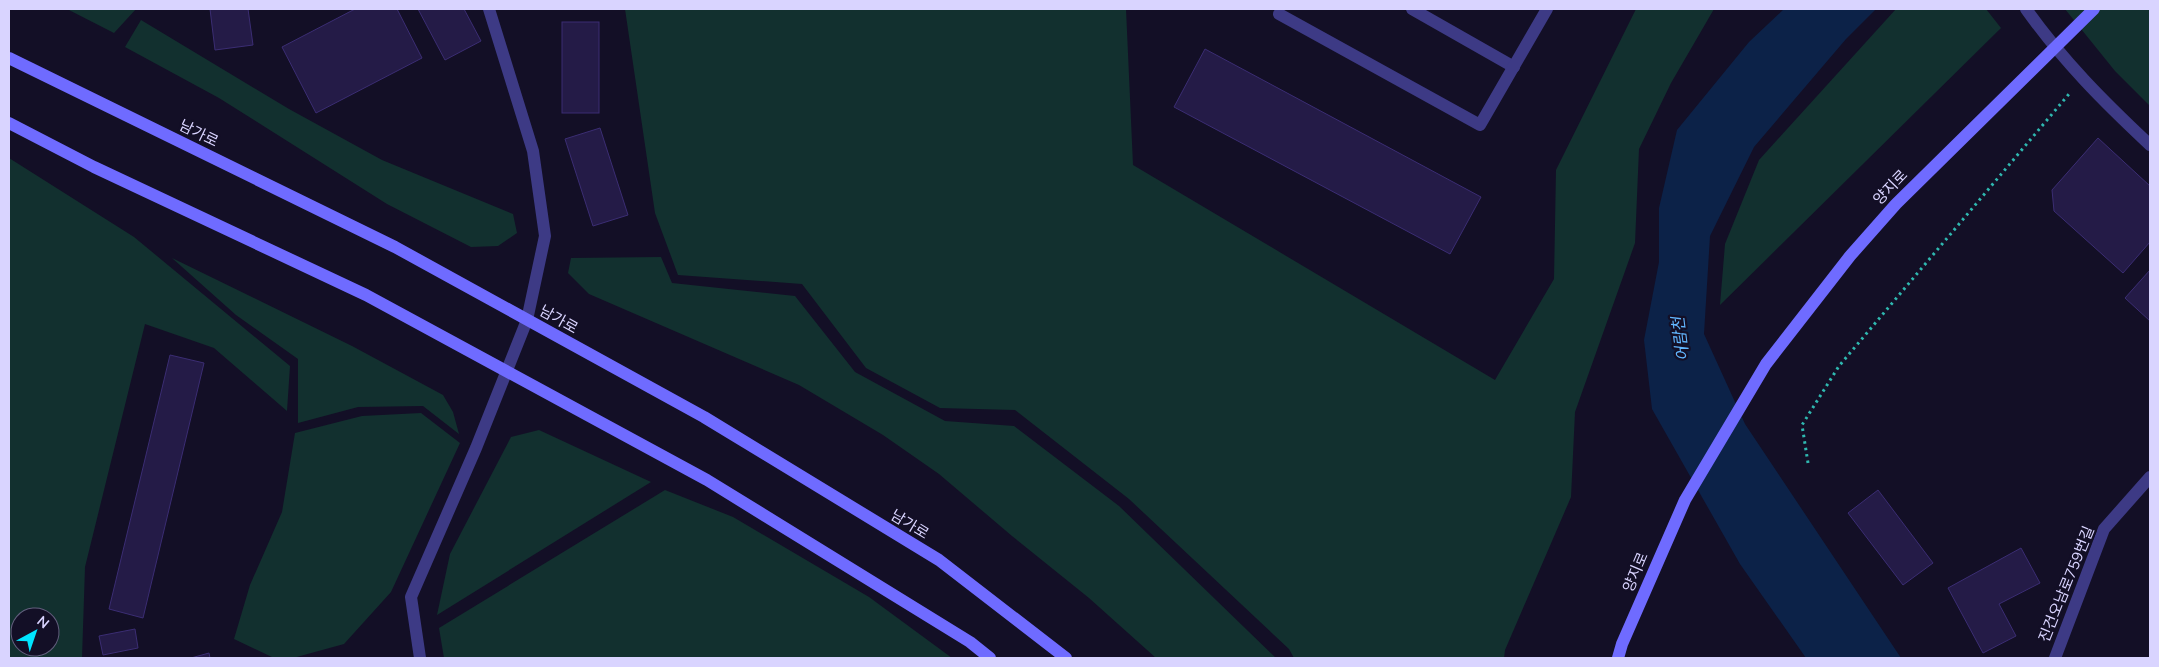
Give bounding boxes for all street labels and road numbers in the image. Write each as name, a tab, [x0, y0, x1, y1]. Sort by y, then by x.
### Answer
street label: 남가로	[176, 115, 222, 151]
street label: 양지로	[1869, 166, 1911, 208]
street label: 남가로	[536, 301, 582, 337]
street label: 남가로	[887, 505, 933, 543]
street label: 진건오남로759번길	[2034, 523, 2098, 645]
street label: 양지로	[1618, 549, 1652, 595]

